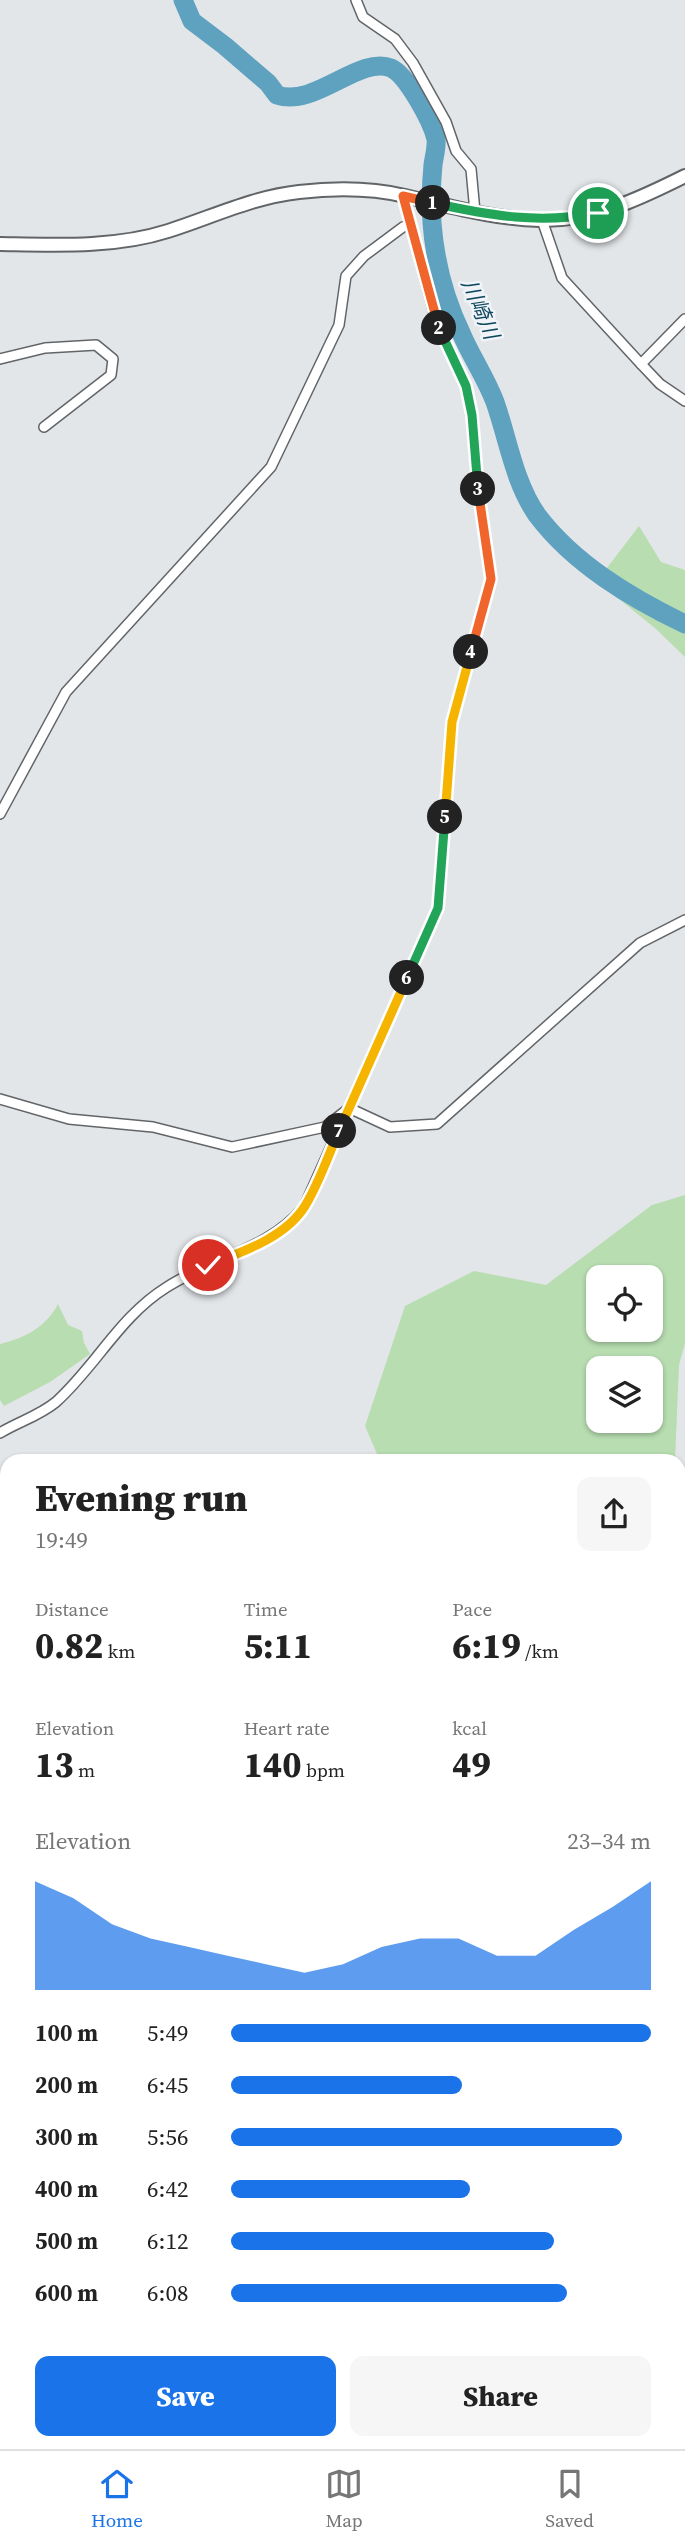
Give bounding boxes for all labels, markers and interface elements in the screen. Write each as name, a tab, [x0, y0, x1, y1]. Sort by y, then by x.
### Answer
pin	[568, 183, 628, 243]
pin: 1	[416, 186, 450, 220]
text: 1	[427, 189, 438, 215]
icon: arrive	[579, 194, 617, 232]
water label: 川崎川	[455, 274, 507, 345]
pin: 2	[422, 310, 457, 346]
text: 2	[433, 314, 444, 340]
pin: 3	[461, 472, 496, 506]
text: 3	[472, 475, 483, 501]
pin: 4	[454, 634, 489, 670]
text: 4	[465, 638, 476, 664]
pin: 5	[428, 800, 462, 834]
text: 5	[439, 803, 450, 829]
pin: 6	[390, 960, 424, 996]
text: 6	[401, 964, 412, 990]
pin: 7	[322, 1114, 356, 1148]
text: 7	[333, 1117, 344, 1143]
pin	[178, 1235, 238, 1295]
icon: check	[189, 1246, 227, 1284]
map controls	[586, 1265, 663, 1433]
button: locate	[586, 1265, 663, 1342]
button: layers	[586, 1356, 663, 1433]
text: Evening run	[35, 1472, 248, 1524]
button: share	[577, 1477, 651, 1551]
text: 19:49	[35, 1524, 88, 1556]
text: Distance	[35, 1596, 109, 1622]
text: Time	[244, 1596, 288, 1622]
text: Pace	[452, 1596, 492, 1622]
text: 0.82	[35, 1622, 103, 1670]
text: 5:11	[244, 1622, 312, 1670]
text: 6:19	[452, 1622, 521, 1670]
text: km	[103, 1638, 135, 1664]
text: /km	[521, 1638, 559, 1664]
text: Elevation	[35, 1715, 114, 1741]
text: Heart rate	[244, 1715, 330, 1741]
text: kcal	[452, 1715, 487, 1741]
text: 13	[35, 1741, 74, 1789]
text: 140	[244, 1741, 302, 1789]
text: 49	[452, 1741, 491, 1789]
text: m	[74, 1757, 95, 1783]
text: bpm	[302, 1757, 345, 1783]
text: Elevation	[35, 1825, 131, 1857]
text: 23–34 m	[567, 1825, 651, 1857]
text: 100 m	[35, 2017, 98, 2049]
text: 5:49	[147, 2017, 188, 2049]
text: 200 m	[35, 2069, 98, 2101]
text: 6:45	[147, 2069, 188, 2101]
text: 300 m	[35, 2121, 98, 2153]
text: 5:56	[147, 2121, 188, 2153]
text: 400 m	[35, 2173, 98, 2205]
text: 6:42	[147, 2173, 188, 2205]
text: 500 m	[35, 2225, 98, 2257]
text: 6:12	[147, 2225, 188, 2257]
text: 600 m	[35, 2277, 98, 2309]
text: 6:08	[147, 2277, 188, 2309]
button: Save	[35, 2356, 336, 2436]
button: Share	[350, 2356, 651, 2436]
tab: Home	[91, 2465, 143, 2533]
tab: Map	[325, 2465, 363, 2533]
tab: Saved	[545, 2465, 594, 2533]

